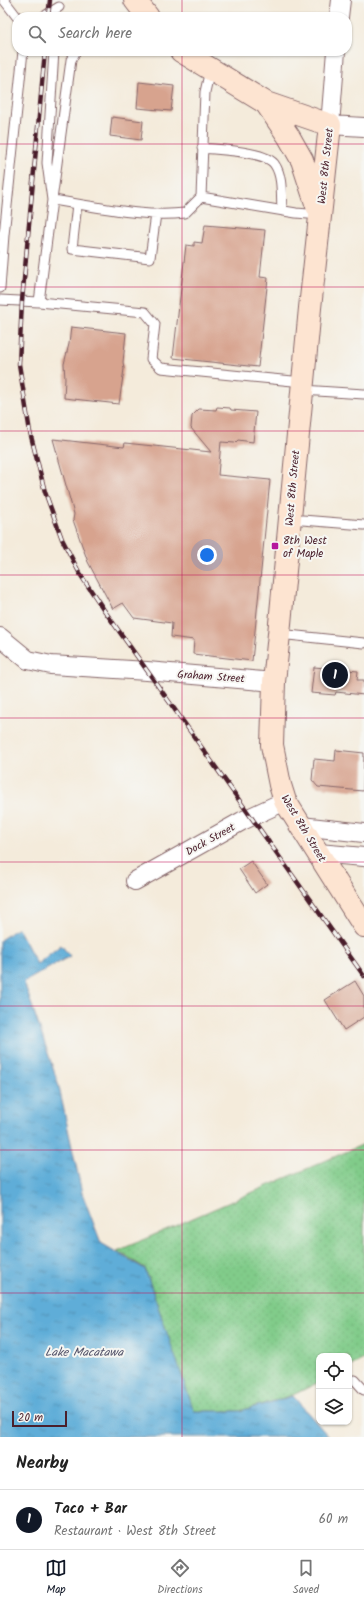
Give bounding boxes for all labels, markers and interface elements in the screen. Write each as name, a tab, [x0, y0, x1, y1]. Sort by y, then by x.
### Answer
search box	[12, 12, 352, 56]
text: Search here	[58, 22, 132, 46]
icon: search	[26, 23, 48, 45]
street label: West 8th Street	[313, 127, 339, 205]
street label: West 8th Street	[281, 449, 305, 527]
place label: 8th West of Maple	[283, 532, 327, 563]
marker: 8th West of Maple	[270, 541, 280, 551]
your location	[197, 545, 217, 565]
pin: 1	[322, 660, 348, 690]
street label: Graham Street	[177, 666, 246, 688]
street label: West 8th Street	[276, 791, 331, 866]
street label: Dock Street	[182, 818, 239, 861]
water label: Lake Macatawa	[45, 1343, 124, 1362]
map controls	[316, 1353, 352, 1425]
button: locate	[316, 1353, 352, 1389]
button: layers	[316, 1389, 352, 1425]
scale bar	[12, 1409, 67, 1428]
text: 20 m	[18, 1409, 43, 1427]
text: Nearby	[16, 1450, 68, 1477]
text: Taco + Bar	[54, 1497, 127, 1521]
text: 1	[27, 1509, 31, 1530]
text: 60 m	[319, 1509, 348, 1530]
text: Restaurant · West 8th Street	[54, 1521, 216, 1542]
tab: Map	[45, 1557, 67, 1599]
tab: Directions	[157, 1557, 203, 1599]
tab: Saved	[293, 1557, 319, 1599]

